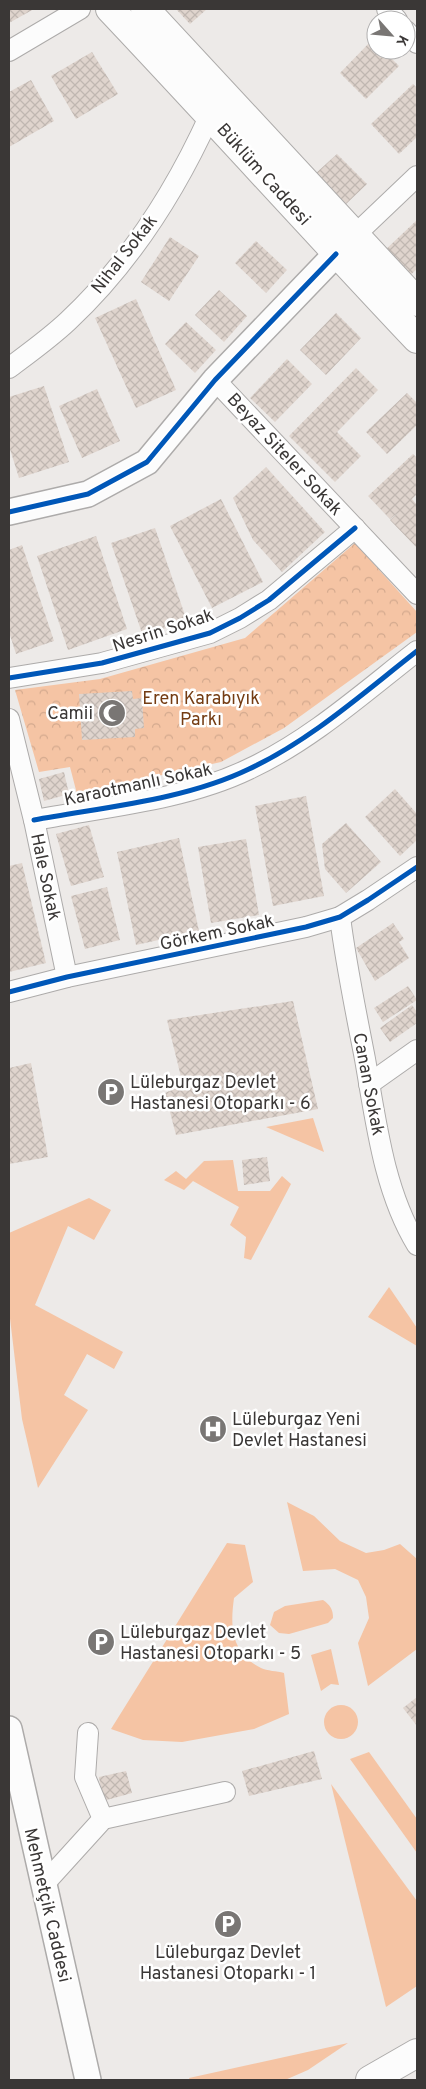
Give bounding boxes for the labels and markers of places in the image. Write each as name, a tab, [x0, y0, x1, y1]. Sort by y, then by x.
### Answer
mosque icon: Camii	[97, 698, 127, 728]
place label: Camii	[47, 703, 93, 726]
place label: Lüleburgaz Devlet Hastanesi Otoparkı - 6	[130, 1072, 311, 1116]
parking icon: Lüleburgaz Devlet Hastanesi Otoparkı - 6	[96, 1077, 126, 1107]
place label: Lüleburgaz Yeni Devlet Hastanesi	[232, 1409, 367, 1453]
hospital icon: Lüleburgaz Yeni Devlet Hastanesi	[198, 1414, 228, 1444]
place label: Lüleburgaz Devlet Hastanesi Otoparkı - 5	[120, 1622, 301, 1666]
parking icon: Lüleburgaz Devlet Hastanesi Otoparkı - 5	[86, 1627, 116, 1657]
parking icon: Lüleburgaz Devlet Hastanesi Otoparkı - 1	[213, 1909, 243, 1939]
place label: Lüleburgaz Devlet Hastanesi Otoparkı - 1	[140, 1942, 316, 1986]

